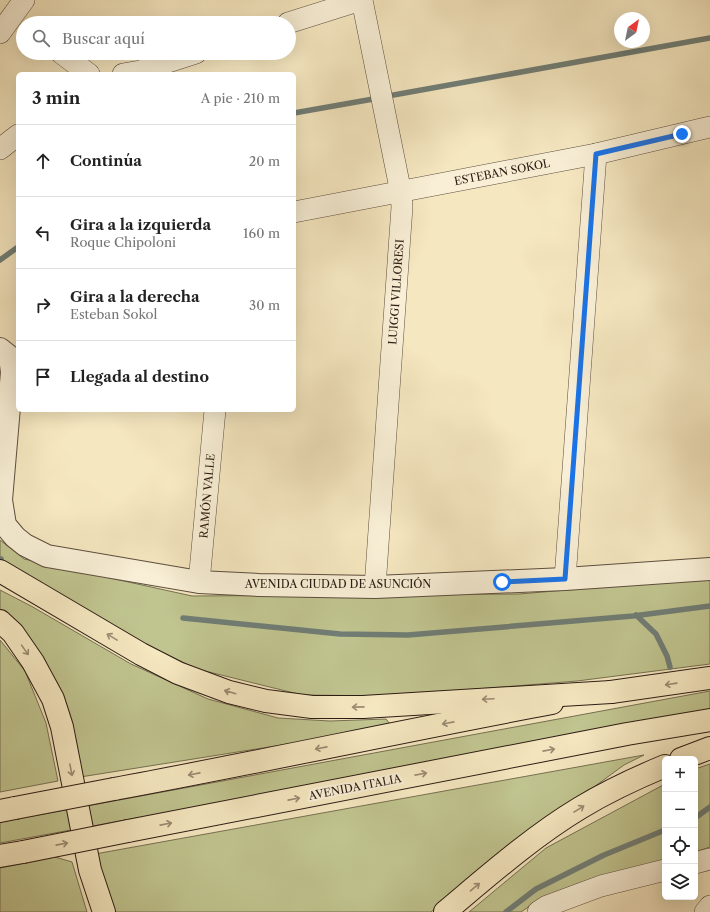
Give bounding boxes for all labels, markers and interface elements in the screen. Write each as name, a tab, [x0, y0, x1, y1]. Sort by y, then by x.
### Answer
north arrow	[614, 12, 650, 48]
search box	[16, 16, 296, 60]
icon: search	[30, 27, 52, 49]
text: Buscar aquí	[62, 29, 145, 48]
text: 3 min	[32, 88, 81, 108]
text: A pie · 210 m	[201, 90, 280, 106]
route end	[673, 125, 691, 143]
icon: ahead	[32, 150, 54, 172]
text: Continúa	[70, 151, 142, 170]
text: 20 m	[249, 153, 280, 169]
street label: ESTEBAN SOKOL	[453, 156, 552, 188]
text: Gira a la izquierda	[70, 215, 211, 234]
icon: left	[32, 222, 54, 244]
text: 160 m	[243, 225, 280, 241]
text: Roque Chipoloni	[70, 234, 176, 250]
street label: LUIGGI VILLORESI	[385, 239, 407, 345]
text: Gira a la derecha	[70, 287, 200, 306]
icon: right	[32, 294, 54, 316]
text: 30 m	[249, 297, 280, 313]
text: Esteban Sokol	[70, 306, 157, 322]
icon: arrive	[32, 366, 54, 388]
text: Llegada al destino	[70, 367, 209, 386]
street label: RAMÓN VALLE	[196, 453, 218, 539]
route start	[493, 573, 511, 591]
street label: AVENIDA CIUDAD DE ASUNCIÓN	[244, 577, 431, 591]
one-way arrow	[106, 632, 118, 640]
one-way arrow	[21, 645, 29, 656]
one-way arrow	[665, 680, 678, 688]
one-way arrow	[223, 688, 236, 695]
one-way arrow	[482, 696, 495, 703]
one-way arrow	[352, 703, 365, 711]
one-way arrow	[442, 719, 455, 727]
one-way arrow	[315, 745, 328, 753]
one-way arrow	[542, 745, 555, 753]
map controls	[662, 756, 698, 900]
button: +	[662, 756, 698, 792]
one-way arrow	[68, 764, 76, 777]
one-way arrow	[415, 770, 428, 778]
one-way arrow	[187, 771, 200, 779]
street label: AVENIDA ITALIA	[306, 771, 404, 803]
button: −	[662, 792, 698, 828]
one-way arrow	[287, 795, 300, 803]
one-way arrow	[573, 805, 584, 813]
one-way arrow	[159, 819, 172, 827]
button: locate	[662, 828, 698, 864]
one-way arrow	[55, 840, 68, 848]
button: layers	[662, 864, 698, 900]
one-way arrow	[470, 882, 480, 891]

